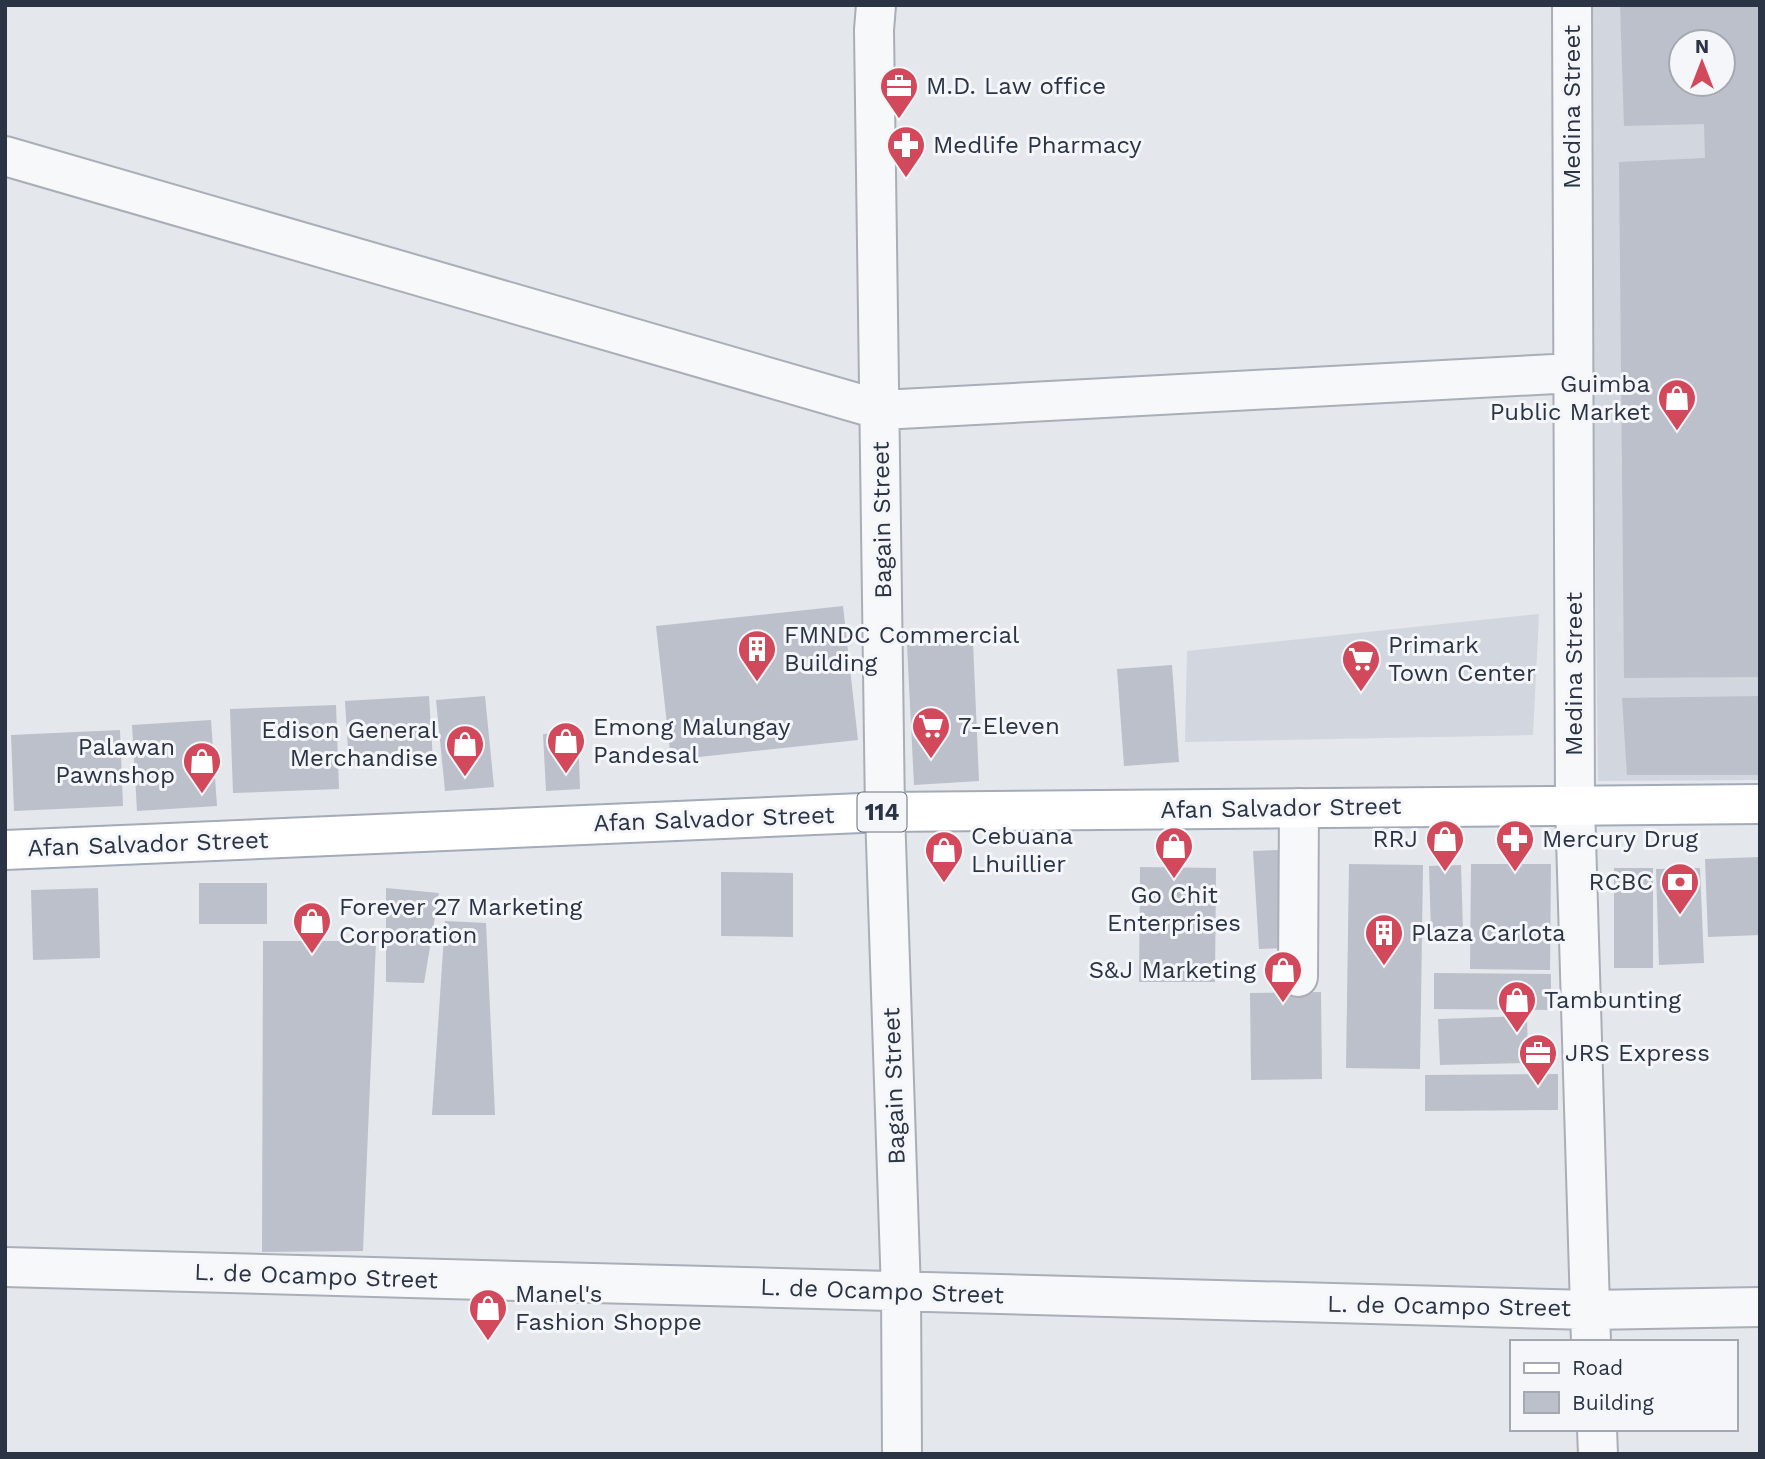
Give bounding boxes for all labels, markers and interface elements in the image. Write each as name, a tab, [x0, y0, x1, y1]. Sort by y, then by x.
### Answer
street label: Medina Street	[1558, 25, 1586, 189]
north arrow	[1667, 28, 1737, 98]
text: N	[1695, 35, 1709, 58]
office icon: M.D. Law office	[878, 65, 920, 120]
place label: M.D. Law office	[926, 72, 1106, 100]
pharmacy icon: Medlife Pharmacy	[885, 124, 927, 179]
place label: Medlife Pharmacy	[933, 131, 1142, 159]
place label: Guimba Public Market	[1490, 370, 1650, 426]
shop icon: Guimba Public Market	[1656, 377, 1698, 432]
street label: Bagain Street	[867, 441, 897, 599]
street label: Medina Street	[1560, 592, 1588, 756]
place label: FMNDC Commercial Building	[784, 621, 1020, 677]
building icon: FMNDC Commercial Building	[736, 628, 778, 683]
place label: Primark Town Center	[1388, 631, 1536, 687]
supermarket icon: Primark Town Center	[1340, 638, 1382, 693]
supermarket icon: 7-Eleven	[910, 705, 952, 760]
place label: 7-Eleven	[958, 712, 1060, 740]
place label: Emong Malungay Pandesal	[593, 713, 791, 769]
place label: Edison General Merchandise	[261, 716, 439, 772]
shop icon: Emong Malungay Pandesal	[545, 720, 587, 775]
shop icon: Edison General Merchandise	[444, 723, 486, 778]
place label: Palawan Pawnshop	[55, 733, 175, 789]
shop icon: Palawan Pawnshop	[181, 740, 223, 795]
road number: 114	[858, 792, 906, 832]
street label: Afan Salvador Street	[1160, 792, 1402, 824]
street label: Afan Salvador Street	[593, 801, 835, 837]
shop icon: RRJ	[1424, 818, 1466, 873]
pharmacy icon: Mercury Drug	[1494, 818, 1536, 873]
place label: Cebuana Lhuillier	[971, 822, 1073, 878]
shop icon: Go Chit Enterprises	[1153, 825, 1195, 880]
place label: RRJ	[1372, 825, 1418, 853]
place label: Mercury Drug	[1542, 825, 1698, 853]
street label: Afan Salvador Street	[27, 826, 269, 862]
shop icon: Cebuana Lhuillier	[923, 829, 965, 884]
bank icon: RCBC	[1659, 861, 1701, 916]
place label: RCBC	[1589, 868, 1653, 896]
place label: Go Chit Enterprises	[1107, 881, 1241, 937]
place label: Forever 27 Marketing Corporation	[339, 893, 583, 949]
shop icon: Forever 27 Marketing Corporation	[291, 900, 333, 955]
building icon: Plaza Carlota	[1363, 912, 1405, 967]
place label: Plaza Carlota	[1411, 919, 1566, 947]
shop icon: S&J Marketing	[1262, 949, 1304, 1004]
place label: S&J Marketing	[1089, 956, 1256, 984]
shop icon: Tambunting	[1496, 979, 1538, 1034]
place label: Tambunting	[1544, 986, 1681, 1014]
street label: Bagain Street	[877, 1007, 911, 1165]
office icon: JRS Express	[1517, 1032, 1559, 1087]
place label: JRS Express	[1565, 1039, 1710, 1067]
street label: L. de Ocampo Street	[194, 1258, 438, 1294]
street label: L. de Ocampo Street	[760, 1273, 1004, 1309]
place label: Manel's Fashion Shoppe	[515, 1280, 702, 1336]
shop icon: Manel's Fashion Shoppe	[467, 1287, 509, 1342]
street label: L. de Ocampo Street	[1327, 1290, 1571, 1322]
legend	[1510, 1340, 1737, 1431]
text: Road	[1572, 1355, 1623, 1380]
text: Building	[1572, 1390, 1654, 1415]

